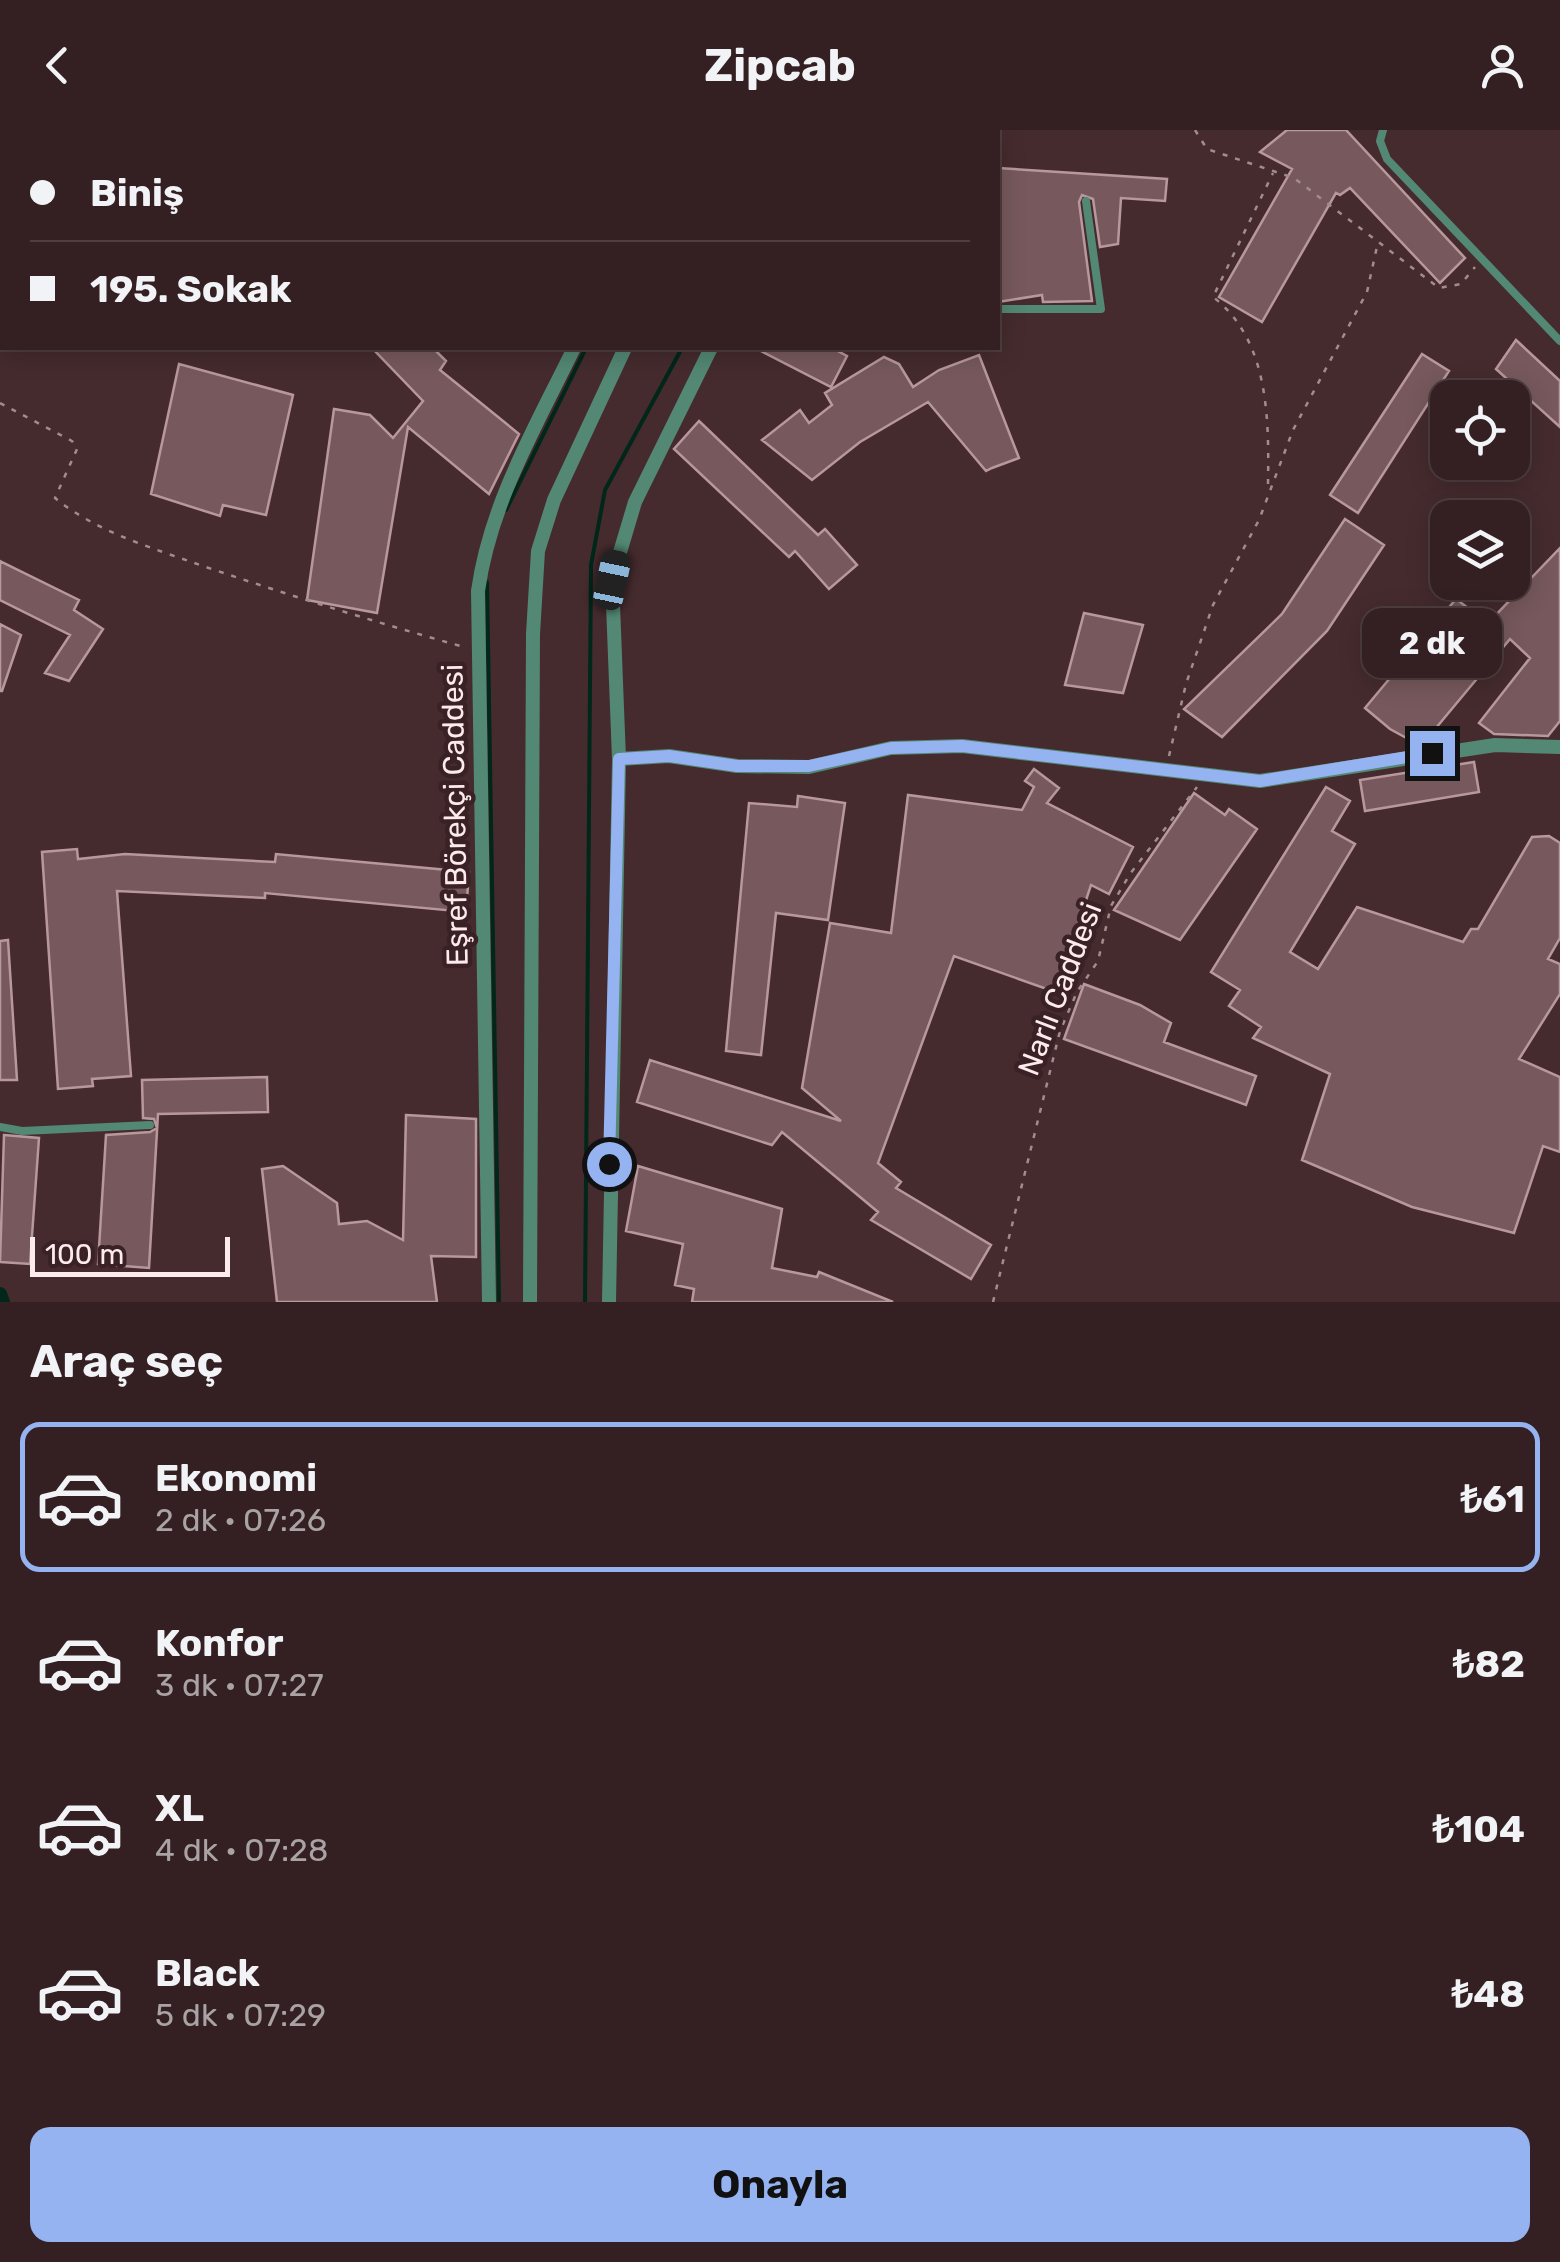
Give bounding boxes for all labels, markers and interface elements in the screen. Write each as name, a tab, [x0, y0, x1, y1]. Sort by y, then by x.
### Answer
icon: back	[30, 38, 85, 93]
icon: person	[1475, 38, 1530, 93]
text: Zipcab	[704, 39, 856, 92]
text: Biniş	[90, 170, 184, 216]
text: 195. Sokak	[90, 266, 291, 312]
map controls	[1430, 380, 1530, 600]
button: locate	[1430, 380, 1530, 480]
button: layers	[1430, 500, 1530, 600]
car	[591, 548, 633, 612]
callout: 2 dk	[1362, 608, 1502, 678]
text: 2 dk	[1399, 624, 1465, 662]
street label: Eşref Börekçi Caddesi	[434, 664, 476, 966]
route end	[1410, 731, 1455, 776]
street label: Narlı Caddesi	[1011, 897, 1109, 1081]
route start	[587, 1142, 632, 1187]
scale bar	[30, 1232, 230, 1276]
text: 100 m	[45, 1238, 124, 1271]
text: Araç seç	[30, 1335, 223, 1388]
icon: car	[35, 1452, 125, 1542]
text: Ekonomi	[155, 1455, 317, 1501]
text: ₺61	[1460, 1476, 1525, 1522]
text: 2 dk · 07:26	[155, 1501, 326, 1539]
icon: car	[35, 1617, 125, 1707]
text: Konfor	[155, 1620, 284, 1666]
text: ₺82	[1453, 1641, 1525, 1687]
text: 3 dk · 07:27	[155, 1666, 324, 1704]
icon: car	[35, 1782, 125, 1872]
text: XL	[155, 1785, 204, 1831]
text: ₺104	[1433, 1806, 1525, 1852]
text: 4 dk · 07:28	[155, 1831, 328, 1869]
icon: car	[35, 1947, 125, 2037]
text: Black	[155, 1950, 260, 1996]
text: ₺48	[1452, 1971, 1525, 2017]
text: 5 dk · 07:29	[155, 1996, 326, 2034]
button: Onayla	[30, 2127, 1530, 2242]

